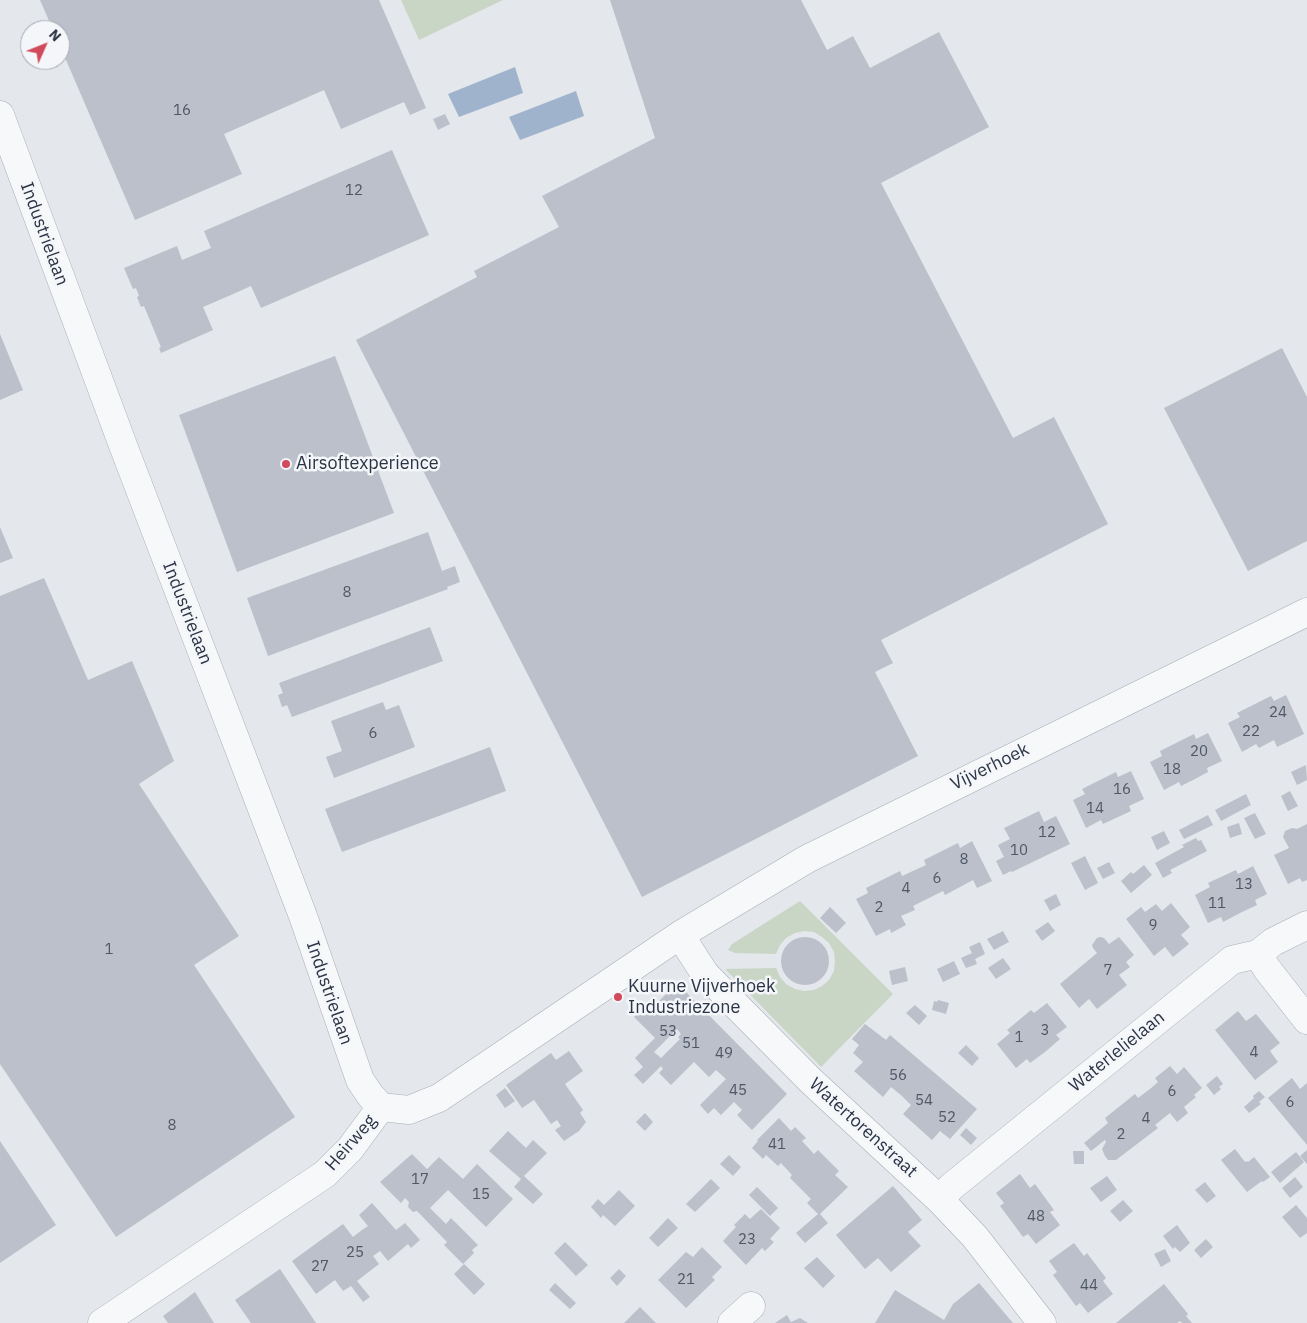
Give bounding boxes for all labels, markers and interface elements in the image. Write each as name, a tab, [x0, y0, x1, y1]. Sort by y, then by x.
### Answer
north arrow	[20, 20, 70, 70]
text: N	[45, 25, 65, 45]
house number: 16	[173, 102, 191, 120]
street label: Industrielaan	[15, 179, 73, 289]
house number: 12	[345, 182, 363, 200]
place label: Airsoftexperience	[296, 453, 439, 475]
marker: Airsoftexperience	[280, 458, 292, 470]
street label: Industrielaan	[157, 559, 217, 667]
house number: 8	[343, 584, 351, 602]
house number: 24	[1269, 704, 1287, 722]
house number: 22	[1242, 723, 1260, 741]
house number: 6	[369, 725, 377, 743]
street label: Vijverhoek	[947, 739, 1033, 795]
house number: 20	[1190, 743, 1208, 761]
house number: 18	[1163, 761, 1181, 779]
house number: 16	[1113, 781, 1131, 799]
house number: 14	[1086, 800, 1104, 818]
house number: 12	[1038, 824, 1056, 842]
house number: 10	[1010, 842, 1028, 860]
house number: 8	[960, 851, 968, 869]
house number: 6	[933, 870, 941, 888]
house number: 13	[1235, 876, 1253, 894]
house number: 4	[902, 880, 910, 898]
house number: 11	[1208, 895, 1226, 913]
house number: 2	[875, 899, 883, 917]
house number: 9	[1149, 917, 1157, 935]
street label: Industrielaan	[301, 938, 357, 1048]
house number: 1	[105, 941, 113, 959]
house number: 7	[1104, 962, 1112, 980]
place label: Kuurne Vijverhoek Industriezone	[628, 976, 775, 1019]
marker: Kuurne Vijverhoek Industriezone	[612, 991, 624, 1003]
street label: Waterlelielaan	[1065, 1007, 1169, 1097]
house number: 3	[1041, 1022, 1049, 1040]
house number: 53	[659, 1023, 677, 1041]
house number: 1	[1015, 1029, 1023, 1047]
house number: 51	[682, 1035, 700, 1053]
house number: 4	[1250, 1044, 1258, 1062]
house number: 49	[715, 1045, 733, 1063]
house number: 56	[889, 1067, 907, 1085]
street label: Watertorenstraat	[804, 1074, 922, 1182]
house number: 45	[729, 1082, 747, 1100]
house number: 6	[1168, 1083, 1176, 1101]
house number: 54	[915, 1092, 933, 1110]
house number: 6	[1286, 1094, 1294, 1112]
house number: 52	[938, 1109, 956, 1127]
house number: 4	[1142, 1110, 1150, 1128]
street label: Heirweg	[321, 1111, 381, 1175]
house number: 8	[168, 1117, 176, 1135]
house number: 2	[1117, 1126, 1125, 1144]
house number: 41	[768, 1136, 786, 1154]
house number: 17	[411, 1171, 429, 1189]
house number: 15	[472, 1186, 490, 1204]
house number: 48	[1027, 1208, 1045, 1226]
house number: 23	[738, 1231, 756, 1249]
house number: 25	[346, 1244, 364, 1262]
house number: 27	[311, 1258, 329, 1276]
house number: 21	[677, 1271, 695, 1289]
house number: 44	[1080, 1277, 1098, 1295]

